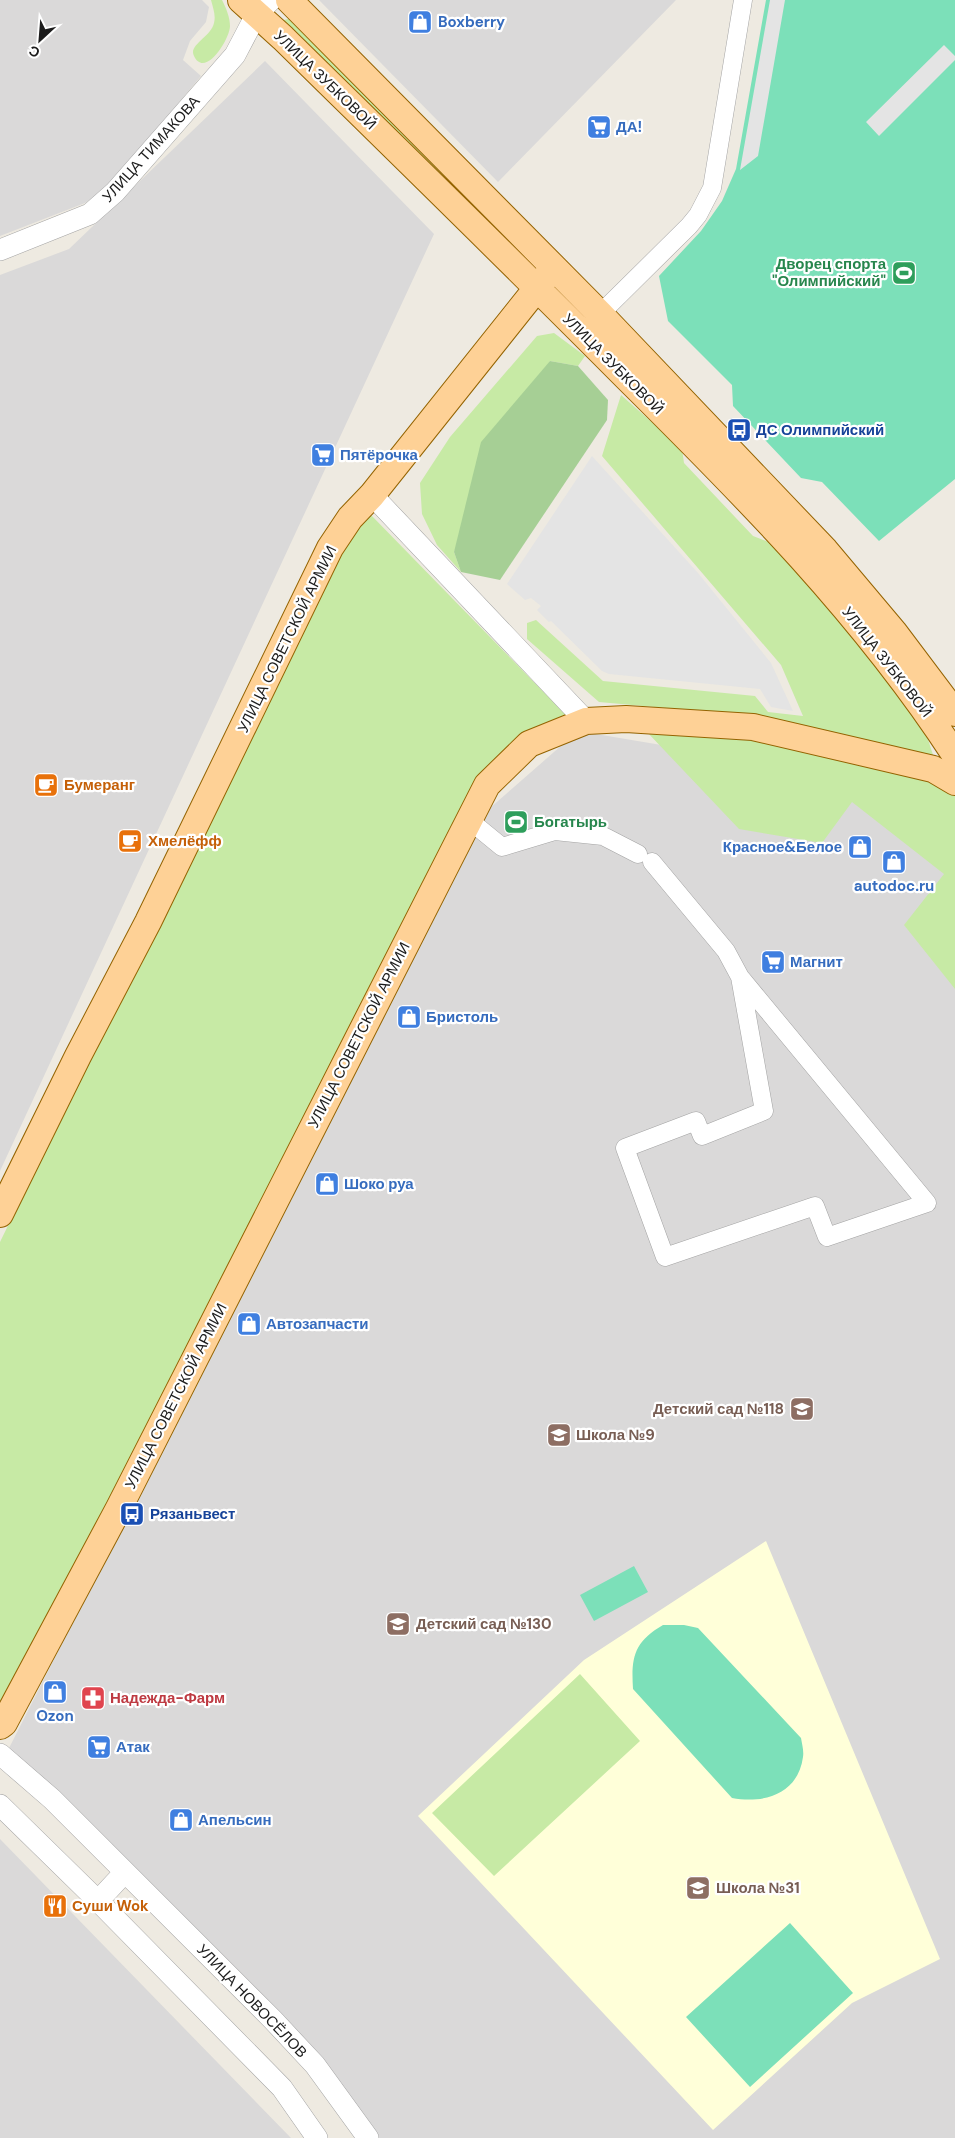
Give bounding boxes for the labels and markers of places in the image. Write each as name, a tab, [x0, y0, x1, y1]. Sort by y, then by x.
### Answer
shop icon: Boxberry	[407, 9, 433, 35]
place label: Boxberry	[438, 12, 505, 32]
supermarket icon: ДА!	[586, 114, 612, 140]
place label: ДА!	[616, 117, 642, 137]
place label: Дворец спорта "Олимпийский"	[772, 254, 887, 291]
sports icon: Дворец спорта "Олимпийский"	[891, 260, 917, 286]
bus stop icon: ДС Олимпийский	[726, 417, 752, 443]
place label: ДС Олимпийский	[756, 420, 884, 440]
supermarket icon: Пятёрочка	[310, 442, 336, 468]
place label: Пятёрочка	[340, 445, 418, 465]
cafe icon: Бумеранг	[33, 772, 59, 798]
place label: Бумеранг	[64, 775, 135, 795]
sports icon: Богатырь	[503, 809, 529, 835]
place label: Богатырь	[534, 812, 607, 832]
cafe icon: Хмелёфф	[117, 828, 143, 854]
place label: Хмелёфф	[148, 831, 222, 851]
shop icon: Красное&Белое	[847, 834, 873, 860]
place label: Красное&Белое	[723, 837, 842, 857]
shop icon: autodoc.ru	[881, 849, 907, 875]
place label: autodoc.ru	[854, 876, 934, 896]
supermarket icon: Магнит	[760, 949, 786, 975]
place label: Магнит	[790, 952, 843, 972]
shop icon: Бристоль	[396, 1004, 422, 1030]
place label: Бристоль	[426, 1007, 498, 1027]
shop icon: Шоко руа	[314, 1171, 340, 1197]
place label: Шоко руа	[344, 1174, 414, 1194]
shop icon: Автозапчасти	[236, 1311, 262, 1337]
place label: Автозапчасти	[266, 1314, 369, 1334]
school or university icon: Детский сад №118	[789, 1396, 815, 1422]
place label: Детский сад №118	[653, 1399, 784, 1419]
school or university icon: Школа №9	[546, 1422, 572, 1448]
place label: Школа №9	[576, 1425, 655, 1445]
bus stop icon: Рязаньвест	[119, 1501, 145, 1527]
place label: Рязаньвест	[150, 1504, 235, 1524]
school or university icon: Детский сад №130	[385, 1611, 411, 1637]
place label: Детский сад №130	[416, 1614, 552, 1634]
shop icon: Ozon	[42, 1679, 68, 1705]
pharmacy icon: Надежда-Фарм	[80, 1685, 106, 1711]
place label: Надежда-Фарм	[110, 1688, 225, 1708]
place label: Ozon	[36, 1706, 74, 1726]
supermarket icon: Атак	[86, 1734, 112, 1760]
place label: Атак	[116, 1737, 150, 1757]
shop icon: Апельсин	[168, 1807, 194, 1833]
place label: Апельсин	[198, 1810, 272, 1830]
school or university icon: Школа №31	[685, 1875, 711, 1901]
place label: Школа №31	[716, 1878, 800, 1898]
restaurant icon: Суши Wok	[42, 1893, 68, 1919]
place label: Суши Wok	[72, 1896, 149, 1916]

